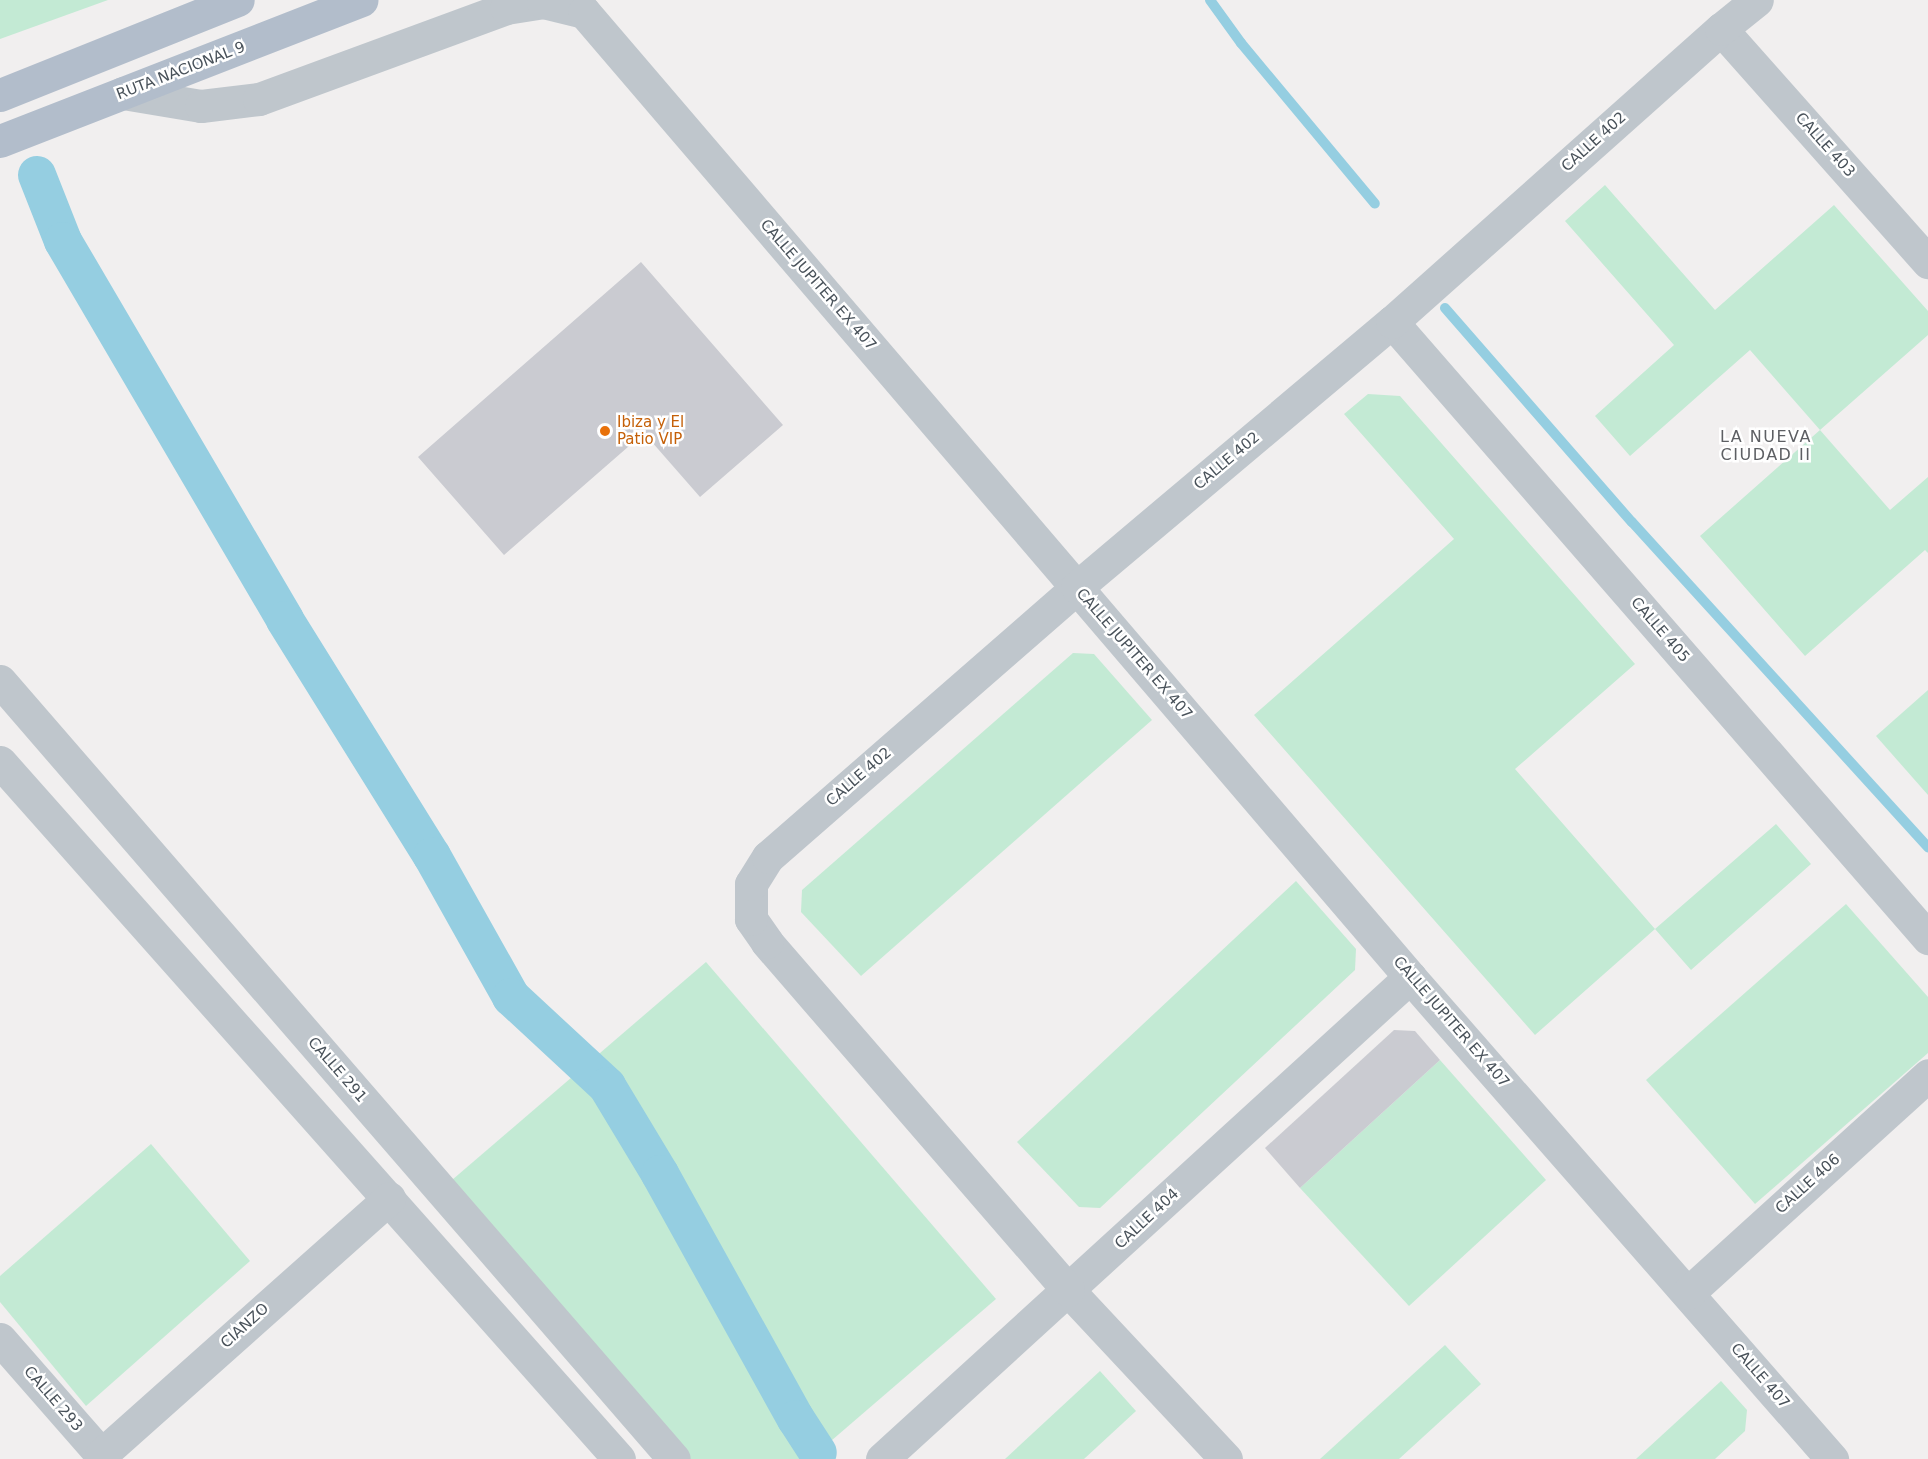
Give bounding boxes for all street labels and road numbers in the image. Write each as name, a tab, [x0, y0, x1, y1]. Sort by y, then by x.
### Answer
street label: RUTA NACIONAL 9	[114, 38, 248, 104]
street label: CALLE 402	[1558, 108, 1630, 176]
street label: CALLE 403	[1791, 109, 1859, 181]
street label: CALLE JUPITER EX 407	[756, 216, 880, 354]
street label: CALLE 402	[1190, 428, 1264, 494]
street label: CALLE JUPITER EX 407	[1072, 585, 1196, 723]
street label: CALLE 405	[1627, 594, 1693, 666]
street label: CALLE 402	[823, 744, 895, 810]
street label: CALLE JUPITER EX 407	[1389, 953, 1513, 1091]
street label: CALLE 291	[304, 1034, 370, 1106]
street label: CALLE 406	[1772, 1150, 1844, 1218]
street label: CALLE 404	[1111, 1185, 1183, 1253]
street label: CIANZO	[217, 1300, 273, 1352]
street label: CALLE 407	[1727, 1340, 1793, 1412]
street label: CALLE 293	[20, 1363, 86, 1435]

